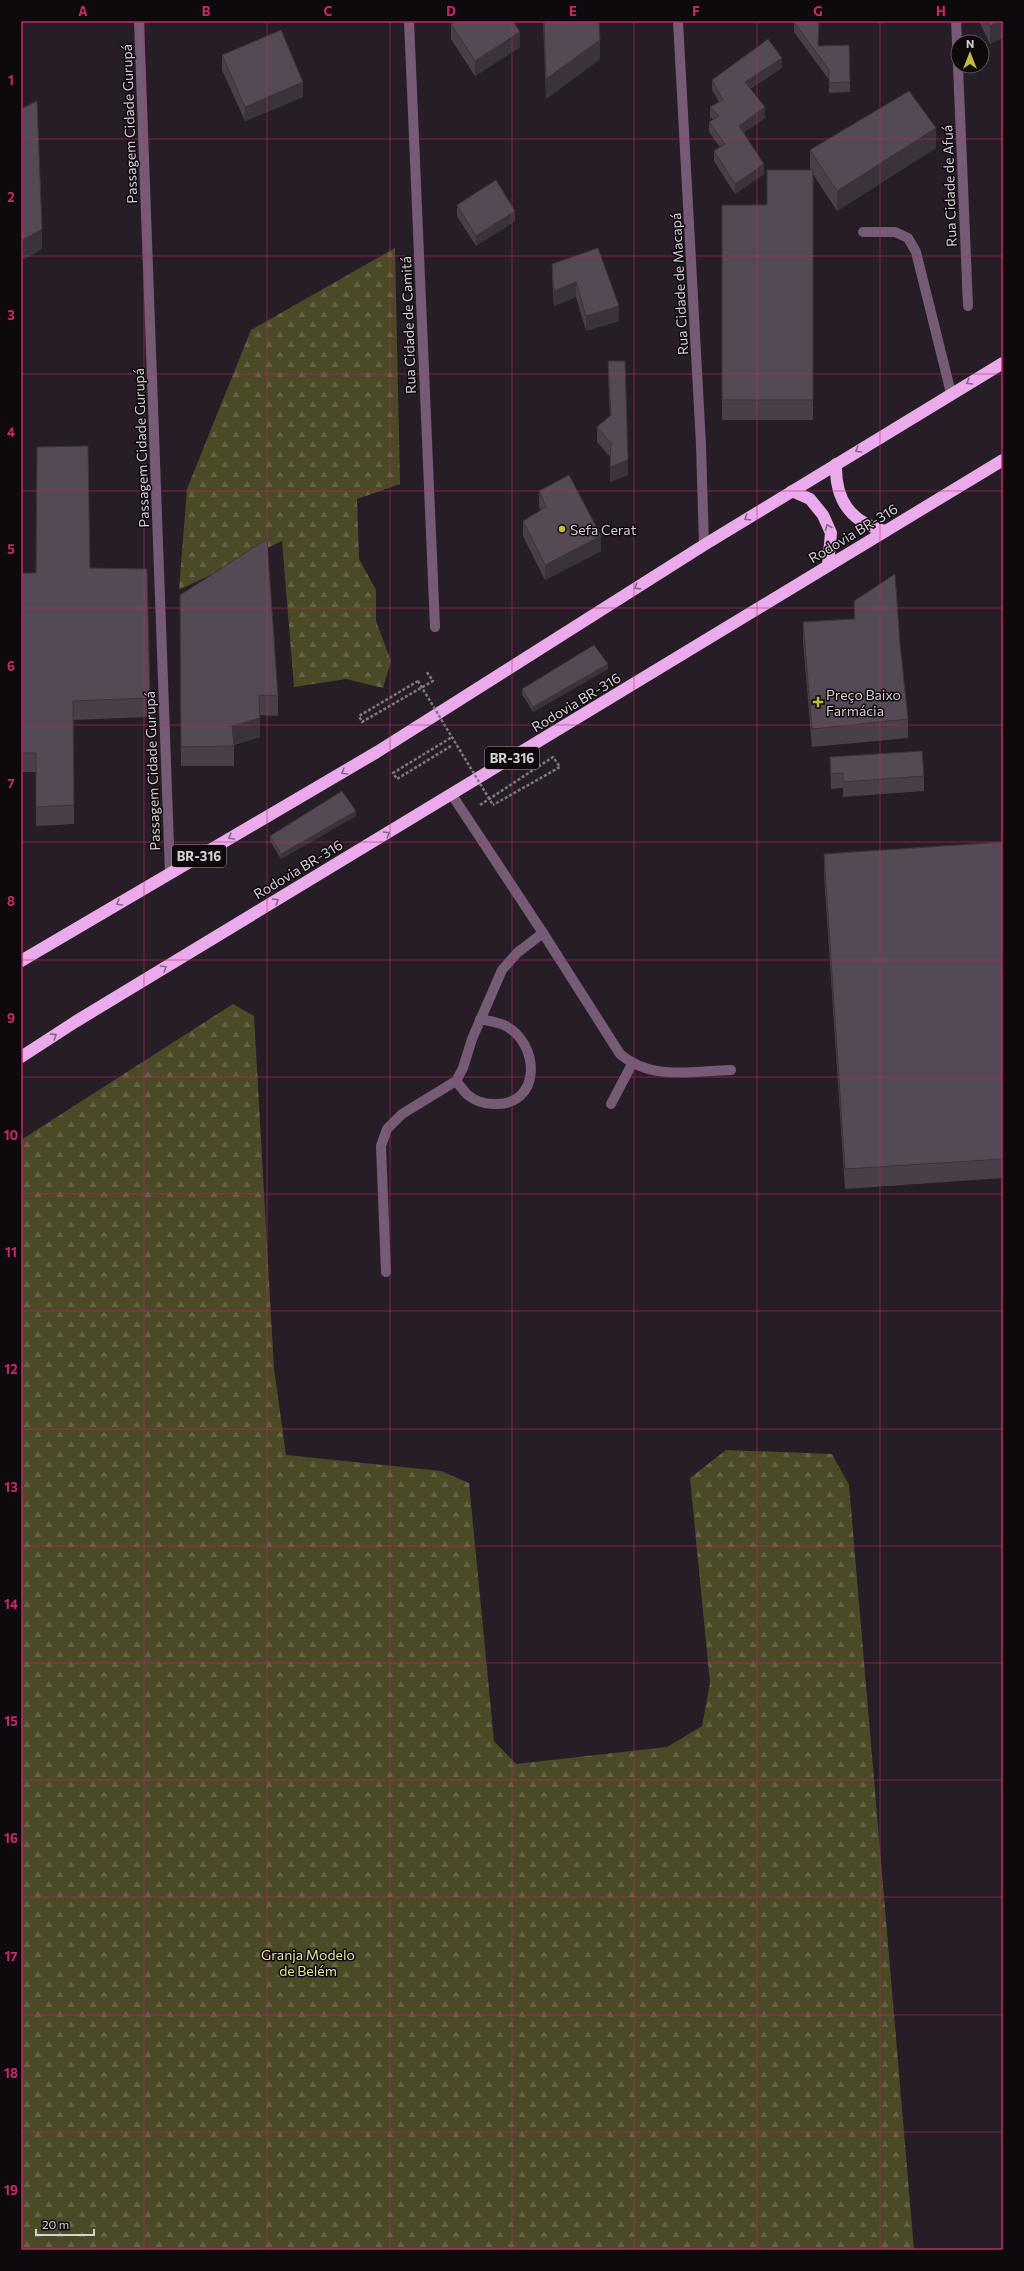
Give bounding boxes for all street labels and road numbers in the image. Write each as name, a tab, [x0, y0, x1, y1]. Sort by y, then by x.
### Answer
street label: Passagem Cidade Gurupá	[118, 44, 140, 204]
street label: Rua Cidade de Afuá	[938, 125, 960, 247]
street label: Rua Cidade de Macapá	[667, 212, 691, 356]
street label: Rua Cidade de Camitá	[397, 256, 419, 394]
street label: Passagem Cidade Gurupá	[130, 368, 152, 528]
street label: Rodovia BR-316	[805, 500, 901, 566]
street label: Rodovia BR-316	[528, 669, 624, 735]
street label: Passagem Cidade Gurupá	[141, 691, 163, 851]
road number: BR-316	[485, 747, 539, 769]
street label: Rodovia BR-316	[250, 836, 346, 902]
road number: BR-316	[172, 845, 226, 867]

